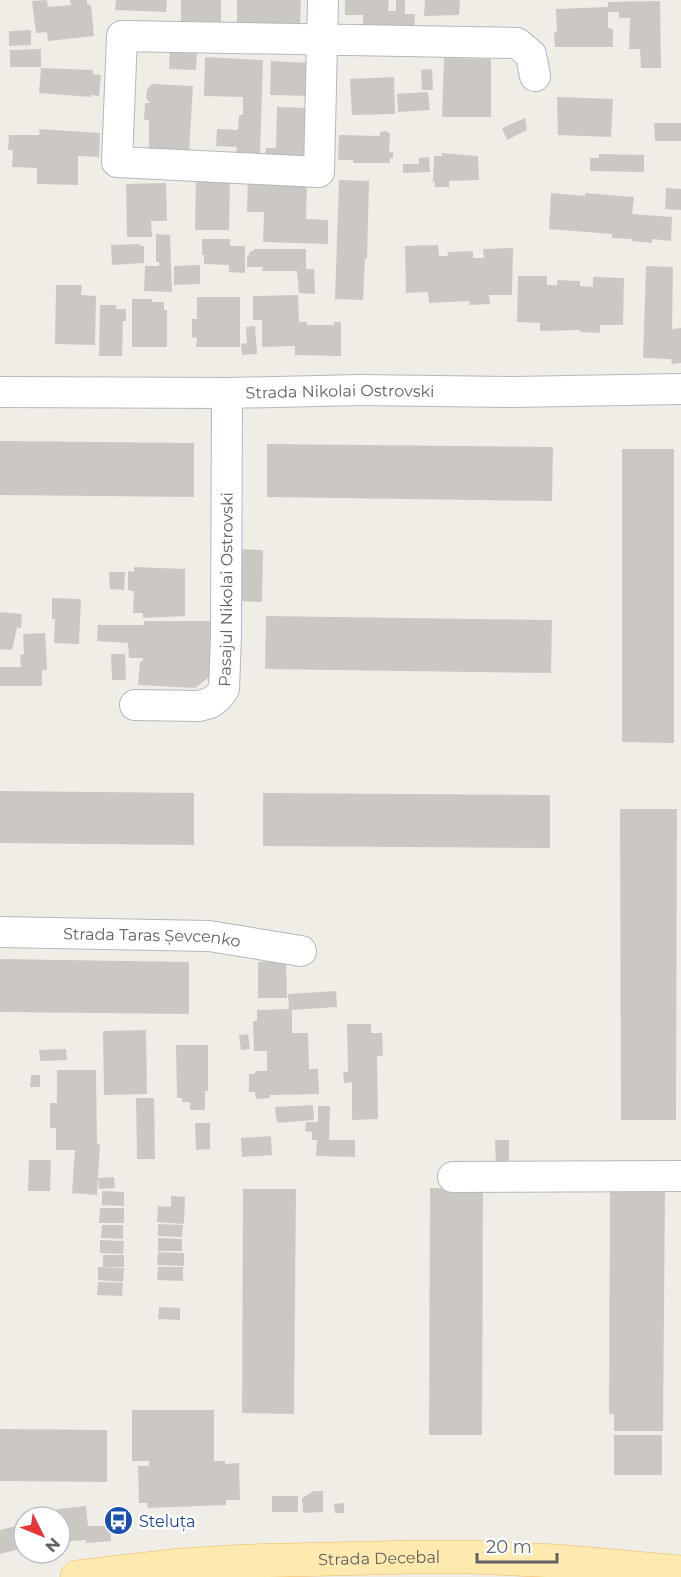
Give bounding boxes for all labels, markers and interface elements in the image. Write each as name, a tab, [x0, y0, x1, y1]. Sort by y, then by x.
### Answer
street label: Strada Nikolai Ostrovski	[245, 380, 435, 402]
street label: Pasajul Nikolai Ostrovski	[215, 492, 236, 687]
street label: Strada Taras Șevcenko	[63, 924, 242, 951]
north arrow	[12, 1505, 72, 1565]
bus stop icon: Steluța	[102, 1505, 134, 1537]
place label: Steluța	[139, 1512, 195, 1532]
scale bar	[477, 1526, 556, 1564]
text: N	[41, 1534, 64, 1556]
text: 20 m	[486, 1536, 532, 1558]
street label: Strada Decebal	[318, 1548, 440, 1569]

